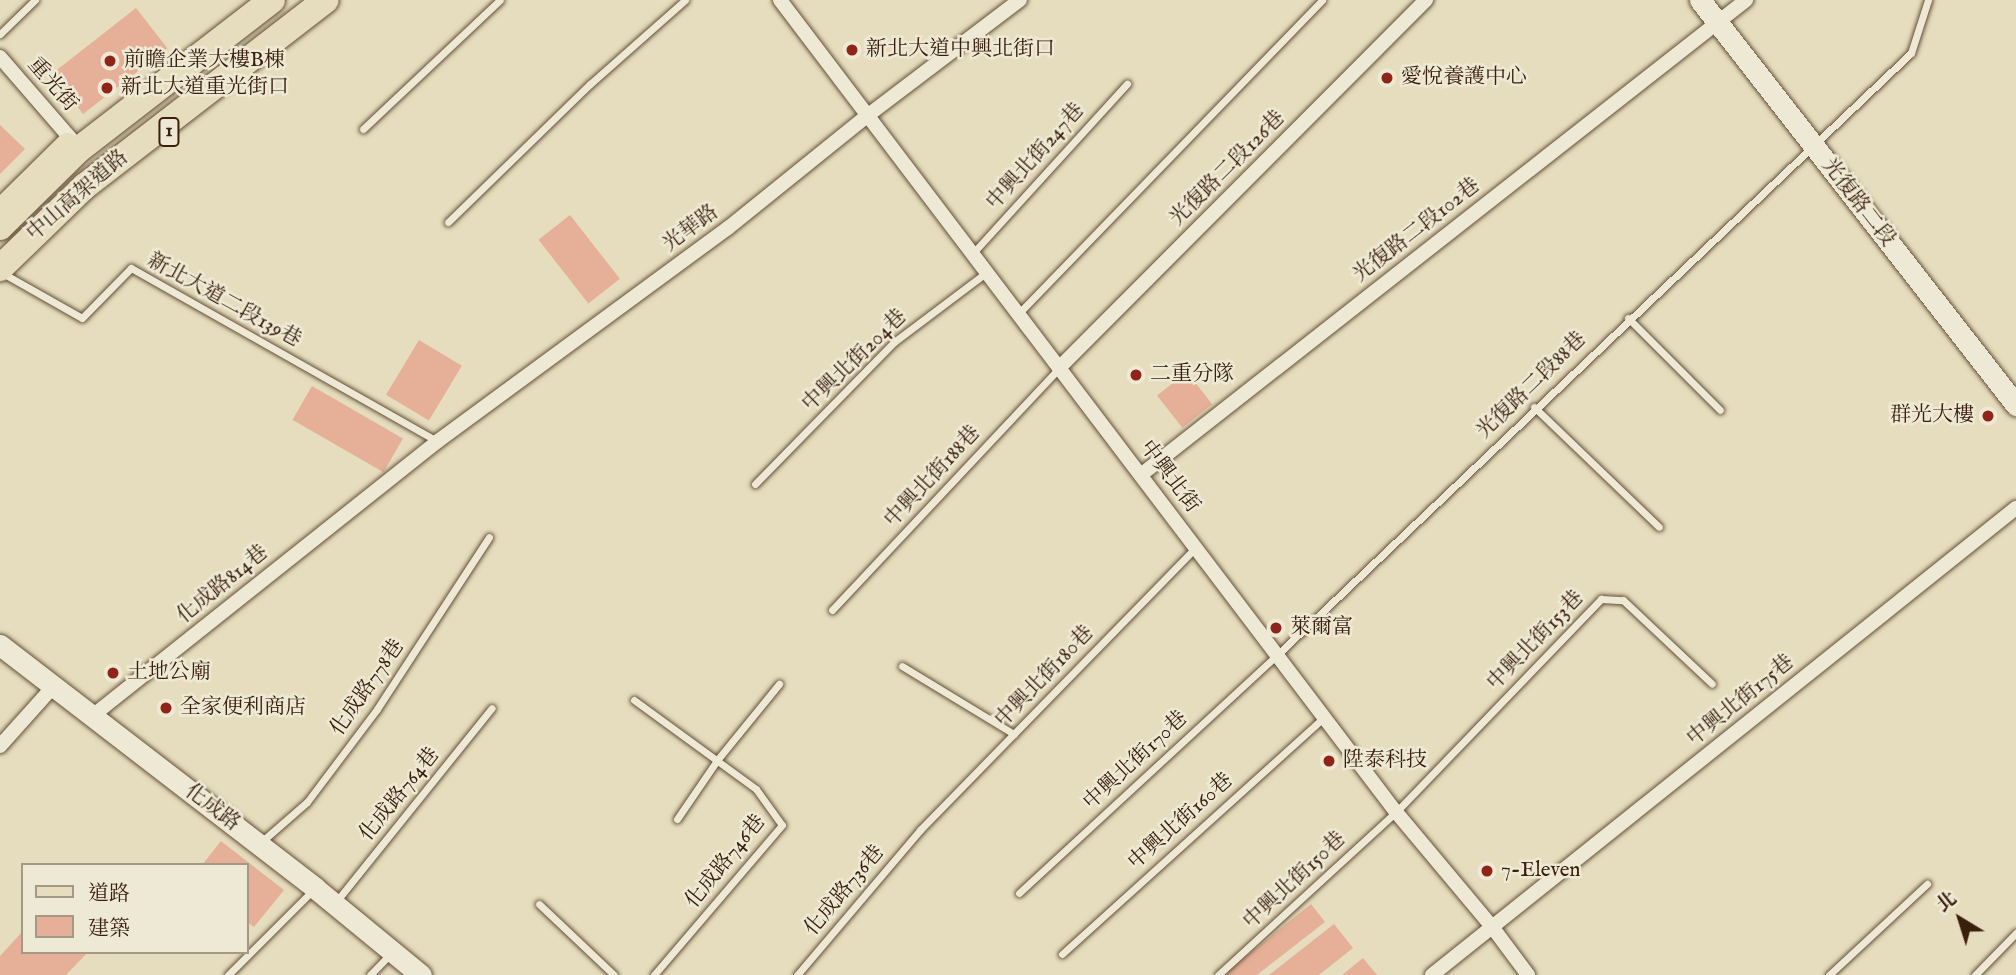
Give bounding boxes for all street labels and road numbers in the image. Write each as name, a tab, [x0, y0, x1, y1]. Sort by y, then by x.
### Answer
street label: 重光街	[22, 53, 82, 117]
street label: 中興北街247巷	[982, 99, 1090, 215]
street label: 光復路二段126巷	[1165, 106, 1291, 232]
road number: 1	[157, 116, 181, 148]
street label: 中山高架道路	[22, 145, 134, 247]
street label: 光復路二段	[1816, 154, 1900, 252]
street label: 光復路二段102巷	[1349, 174, 1485, 288]
street label: 光華路	[658, 200, 724, 258]
street label: 新北大道二段139巷	[143, 248, 305, 354]
street label: 中興北街204巷	[798, 305, 912, 417]
street label: 光復路二段88巷	[1472, 327, 1592, 445]
street label: 中興北街188巷	[880, 421, 986, 533]
street label: 中興北街	[1134, 436, 1204, 518]
street label: 化成路814巷	[172, 540, 274, 630]
street label: 中興北街153巷	[1482, 586, 1590, 696]
street label: 中興北街180巷	[990, 621, 1100, 733]
street label: 化成路778巷	[326, 635, 410, 741]
street label: 中興北街175巷	[1682, 650, 1800, 752]
street label: 中興北街170巷	[1079, 706, 1193, 816]
street label: 化成路764巷	[355, 743, 445, 847]
street label: 中興北街160巷	[1124, 768, 1238, 876]
street label: 化成路	[179, 779, 245, 837]
street label: 化成路746巷	[681, 810, 771, 914]
street label: 中興北街150巷	[1239, 827, 1351, 935]
street label: 化成路736巷	[800, 841, 890, 941]

